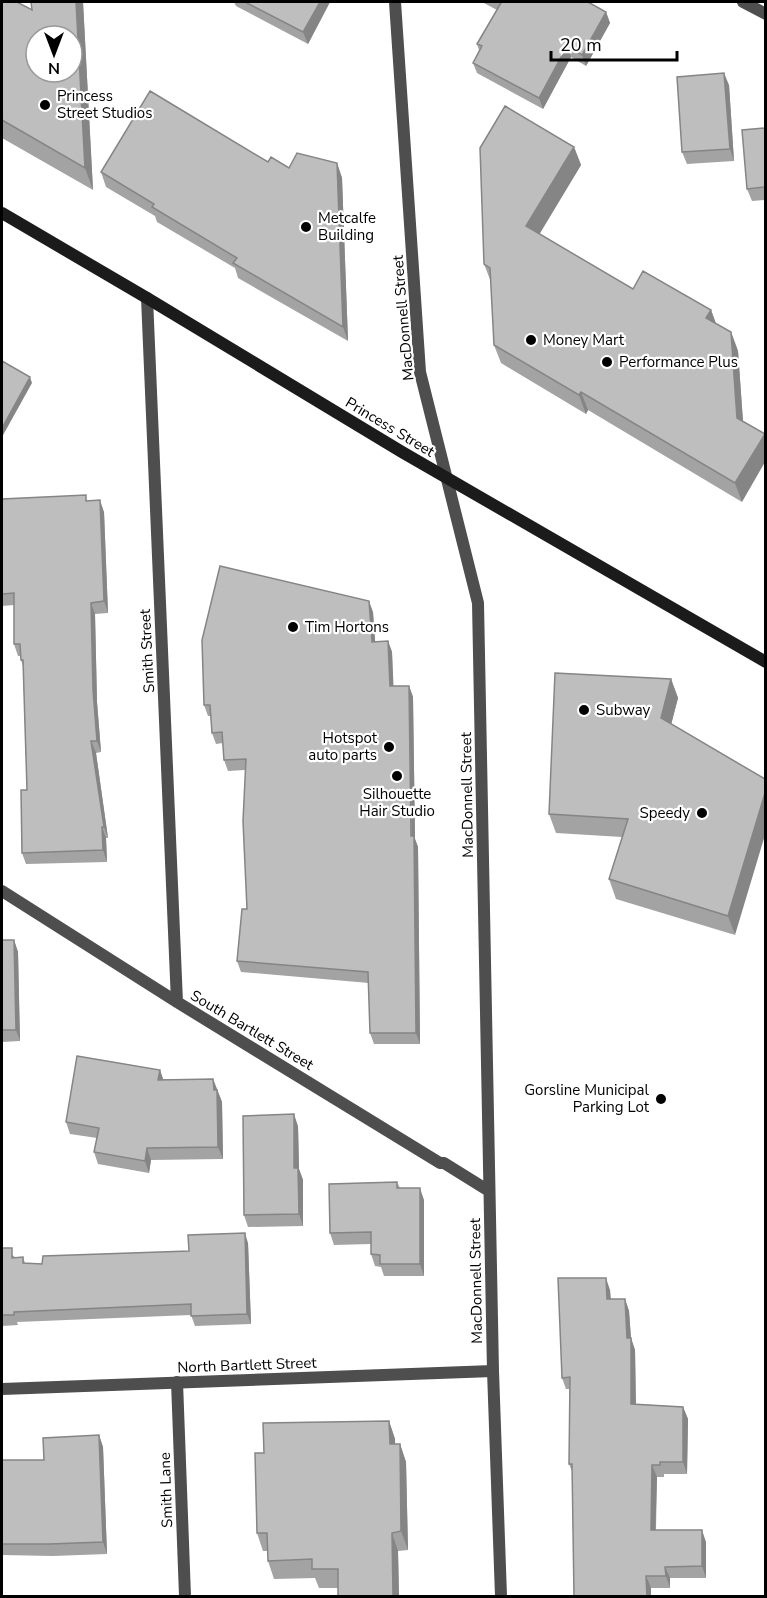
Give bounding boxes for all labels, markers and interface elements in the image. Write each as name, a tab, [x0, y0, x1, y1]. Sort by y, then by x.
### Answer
north arrow	[24, 24, 84, 84]
scale bar	[551, 24, 677, 62]
text: 20 m	[560, 33, 602, 57]
text: N	[48, 57, 60, 79]
place label: Princess Street Studios	[57, 86, 152, 123]
marker: Princess Street Studios	[38, 98, 52, 112]
place label: Metcalfe Building	[318, 208, 376, 245]
marker: Metcalfe Building	[299, 220, 313, 234]
street label: MacDonnell Street	[387, 254, 418, 382]
place label: Money Mart	[543, 330, 625, 350]
marker: Money Mart	[524, 333, 538, 347]
place label: Performance Plus	[619, 352, 738, 372]
marker: Performance Plus	[600, 355, 614, 369]
street label: Princess Street	[342, 392, 439, 462]
street label: Smith Street	[135, 608, 159, 694]
place label: Tim Hortons	[305, 617, 389, 637]
marker: Tim Hortons	[286, 620, 300, 634]
place label: Subway	[596, 700, 651, 720]
marker: Subway	[577, 703, 591, 717]
place label: Hotspot auto parts	[308, 728, 378, 765]
street label: MacDonnell Street	[456, 731, 478, 858]
marker: Hotspot auto parts	[382, 740, 396, 754]
marker: Silhouette Hair Studio	[390, 769, 404, 783]
place label: Silhouette Hair Studio	[359, 784, 435, 821]
place label: Speedy	[640, 803, 690, 823]
marker: Speedy	[695, 806, 709, 820]
street label: South Bartlett Street	[187, 985, 318, 1075]
place label: Gorsline Municipal Parking Lot	[524, 1080, 650, 1117]
marker: Gorsline Municipal Parking Lot	[654, 1092, 668, 1106]
street label: MacDonnell Street	[465, 1217, 487, 1344]
street label: North Bartlett Street	[177, 1353, 318, 1377]
street label: Smith Lane	[155, 1452, 177, 1528]

